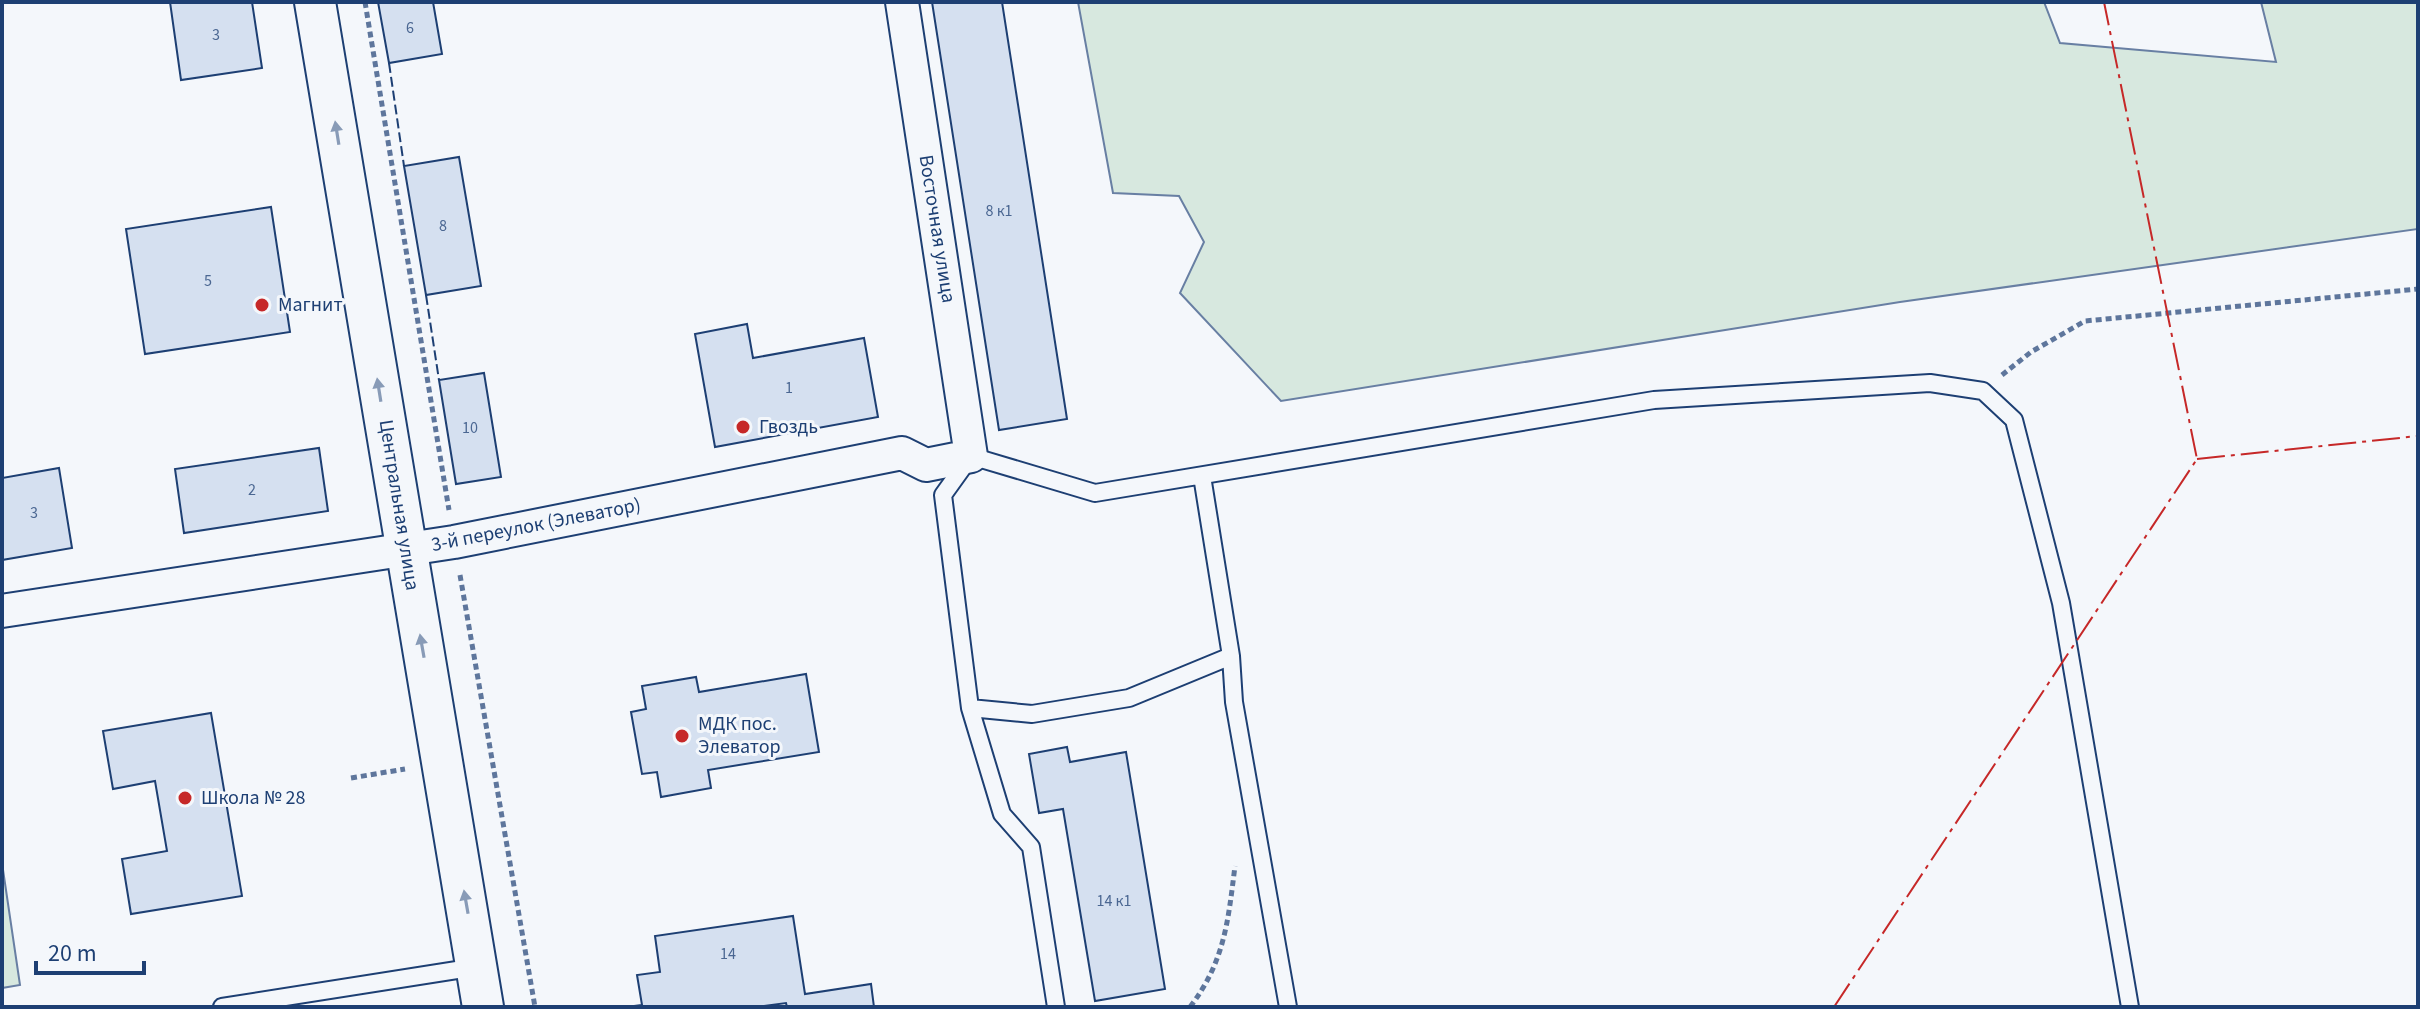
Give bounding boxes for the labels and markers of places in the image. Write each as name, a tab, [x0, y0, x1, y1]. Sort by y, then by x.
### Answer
place label: Магнит	[278, 291, 343, 319]
marker: Магнит	[253, 296, 271, 314]
place label: Гвоздь	[759, 413, 818, 441]
marker: Гвоздь	[734, 418, 752, 436]
place label: МДК пос. Элеватор	[698, 710, 781, 761]
marker: МДК пос. Элеватор	[673, 727, 691, 745]
place label: Школа № 28	[201, 784, 305, 812]
marker: Школа № 28	[176, 789, 194, 807]

